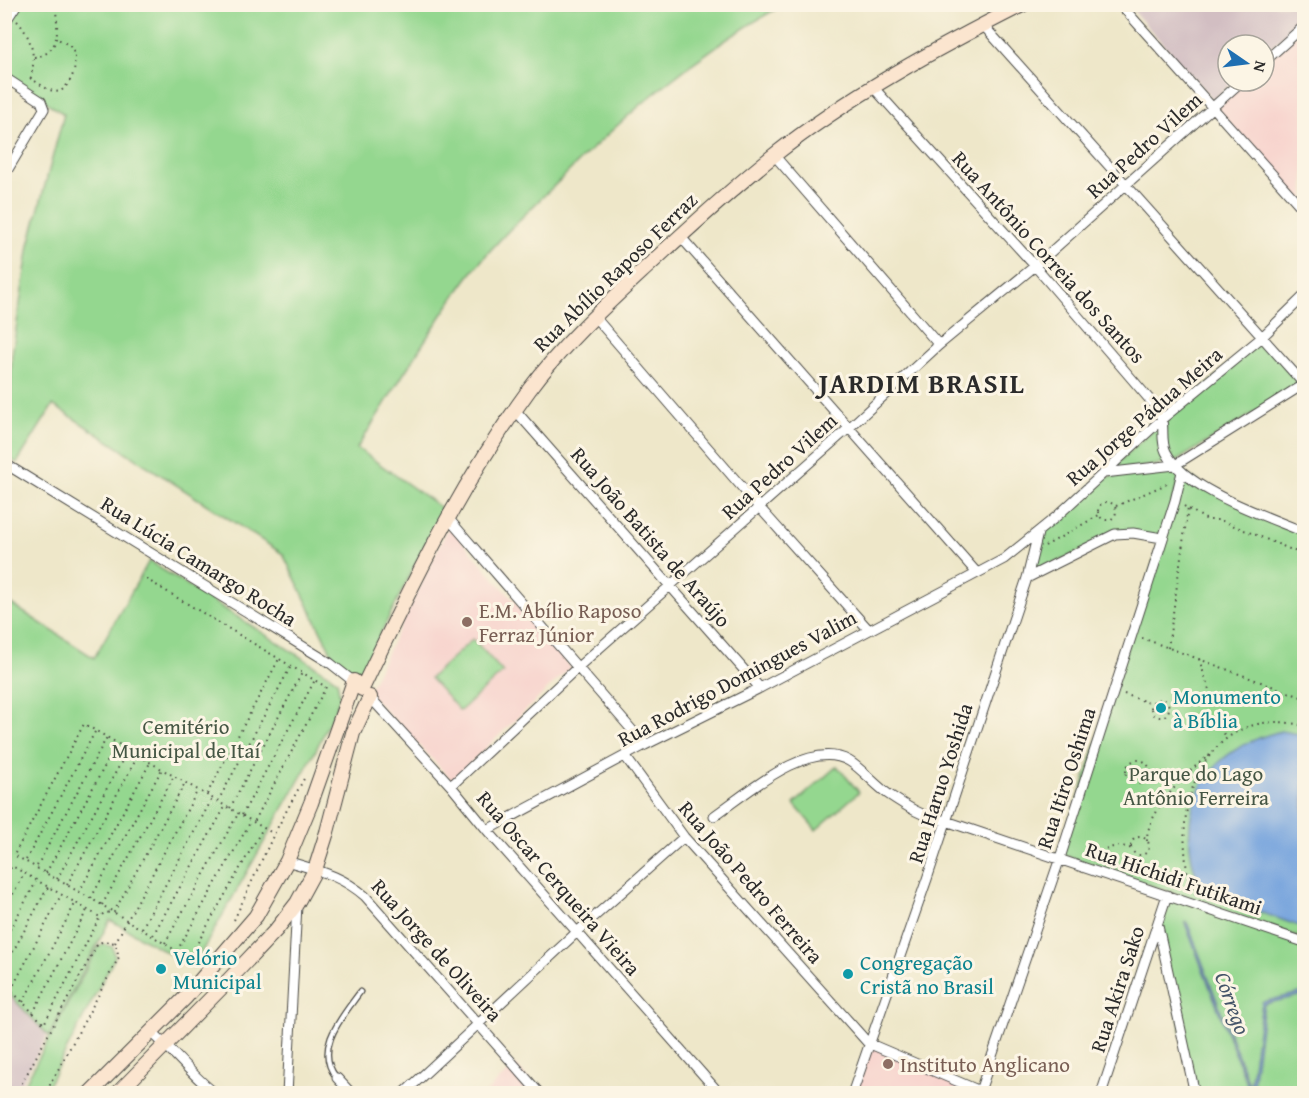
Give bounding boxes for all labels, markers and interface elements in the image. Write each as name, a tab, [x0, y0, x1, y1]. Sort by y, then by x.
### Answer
north arrow	[1216, 33, 1276, 93]
text: N	[1248, 59, 1273, 75]
street label: Rua Pedro Vilem	[1079, 84, 1209, 206]
street label: Rua Antônio Correia dos Santos	[945, 144, 1153, 370]
street label: Rua Abílio Raposo Ferraz	[526, 185, 704, 359]
street label: Rua Jorge Pádua Meira	[1059, 339, 1229, 493]
district label: JARDIM BRASIL	[815, 363, 1025, 403]
street label: Rua Pedro Vilem	[714, 405, 844, 527]
street label: Rua João Batista de Araújo	[564, 440, 738, 634]
street label: Rua Lúcia Camargo Rocha	[95, 488, 303, 634]
place label: E.M. Abílio Raposo Ferraz Júnior	[479, 595, 641, 650]
street label: Rua Rodrigo Domingues Valim	[612, 602, 862, 754]
marker: E.M. Abílio Raposo Ferraz Júnior	[460, 615, 474, 629]
place label: Monumento à Bíblia	[1173, 681, 1281, 736]
street label: Rua Haruo Yoshida	[900, 699, 980, 867]
marker: Monumento à Bíblia	[1154, 701, 1168, 715]
street label: Rua Itiro Oshima	[1028, 703, 1104, 853]
park label: Cemitério Municipal de Itaí	[112, 711, 261, 766]
park label: Parque do Lago Antônio Ferreira	[1123, 758, 1269, 813]
street label: Rua Oscar Cerqueira Vieira	[470, 784, 648, 982]
street label: Rua João Pedro Ferreira	[671, 794, 831, 970]
street label: Rua Hichidi Futikami	[1082, 833, 1267, 923]
street label: Rua Jorge de Oliveira	[364, 872, 510, 1029]
street label: Rua Akira Sako	[1082, 922, 1152, 1056]
place label: Velório Municipal	[173, 942, 262, 997]
place label: Congregação Cristã no Brasil	[860, 947, 994, 1002]
marker: Velório Municipal	[154, 962, 168, 976]
marker: Congregação Cristã no Brasil	[841, 967, 855, 981]
water label: Córrego	[1207, 967, 1259, 1039]
place label: Instituto Anglicano	[900, 1049, 1070, 1080]
marker: Instituto Anglicano	[881, 1057, 895, 1071]

